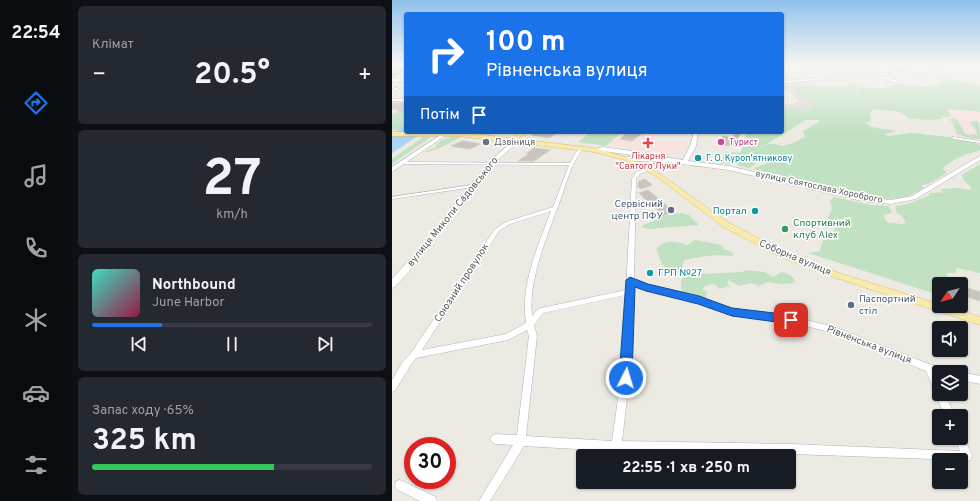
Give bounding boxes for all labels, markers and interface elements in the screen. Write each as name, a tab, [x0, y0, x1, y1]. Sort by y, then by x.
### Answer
text: 22:54	[11, 22, 61, 45]
text: 100 m	[486, 25, 566, 61]
icon: right	[420, 28, 472, 80]
text: Клімат	[92, 37, 134, 53]
text: 20.5°	[194, 57, 270, 94]
text: Рівненська вулиця	[486, 60, 648, 83]
text: −	[92, 62, 106, 89]
text: +	[358, 62, 372, 89]
icon: directions	[22, 89, 50, 117]
icon: arrive	[468, 104, 490, 126]
text: Потім	[420, 106, 460, 125]
marker: Дзвіниця	[481, 137, 491, 147]
place label: Дзвіниця	[494, 137, 535, 148]
marker: Лікарня "Святого Луки"	[642, 137, 654, 149]
marker: Турист	[716, 137, 726, 147]
place label: Турист	[729, 137, 758, 148]
text: 27	[202, 148, 262, 214]
place label: Лікарня "Святого Луки"	[615, 151, 681, 172]
marker: Г. О. Куроп'ятникову	[693, 153, 703, 163]
place label: Г. О. Куроп'ятникову	[706, 153, 792, 164]
street label: вулиця Миколи Садовського	[405, 154, 502, 270]
icon: music	[22, 162, 50, 190]
street label: вулиця Святослава Хороброго	[754, 168, 884, 206]
place label: Cервісний центр ПФУ	[611, 198, 663, 223]
marker: Cервісний центр ПФУ	[666, 205, 676, 215]
place label: Портал	[713, 205, 747, 218]
marker: Портал	[750, 206, 760, 216]
text: km/h	[216, 207, 248, 223]
place label: Спортивний клуб Alex	[793, 217, 851, 242]
marker: Спортивний клуб Alex	[780, 224, 790, 234]
icon: phone	[22, 234, 50, 262]
street label: Соборна вулиця	[757, 237, 833, 279]
street label: Союзний провулок	[432, 241, 492, 325]
place label: ГРП №27	[658, 267, 702, 280]
marker: ГРП №27	[645, 268, 655, 278]
text: Northbound	[152, 276, 236, 295]
north arrow	[932, 277, 968, 313]
map controls	[932, 277, 968, 489]
place label: Паспортний стіл	[859, 293, 916, 318]
text: June Harbor	[152, 295, 225, 311]
marker: Паспортний стіл	[846, 300, 856, 310]
pin	[774, 303, 808, 337]
icon: climate	[22, 306, 50, 334]
icon: arrive	[780, 309, 802, 331]
button: sound	[932, 321, 968, 357]
street label: Рівненська вулиця	[825, 323, 913, 367]
icon: previous	[128, 333, 150, 355]
icon: pause	[221, 333, 243, 355]
icon: next	[314, 333, 336, 355]
position arrow	[605, 357, 647, 399]
button: layers	[932, 365, 968, 401]
icon: car	[22, 379, 50, 407]
text: Запас ходу · 65%	[92, 403, 194, 419]
button: +	[932, 409, 968, 445]
text: 325 km	[92, 423, 197, 460]
speed limit sign: 30	[404, 437, 456, 489]
icon: filters	[22, 451, 50, 479]
button: −	[932, 453, 968, 489]
text: 22:55 · 1 хв · 250 m	[622, 459, 750, 478]

